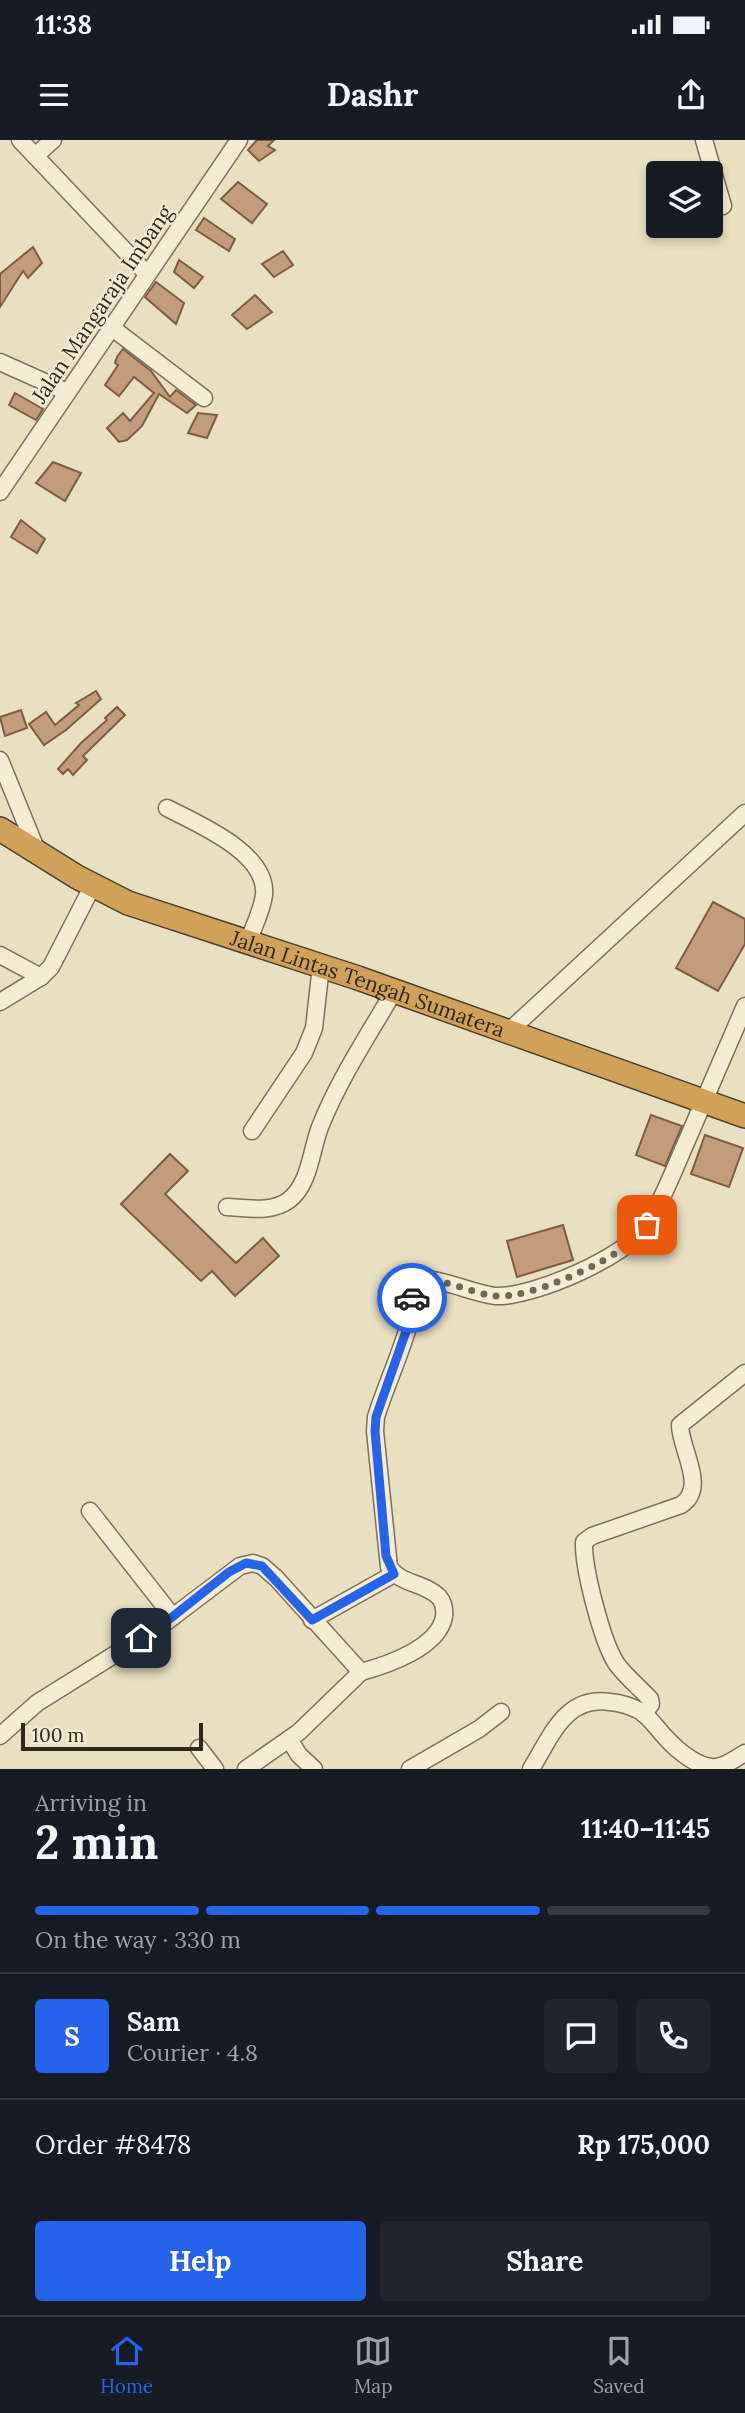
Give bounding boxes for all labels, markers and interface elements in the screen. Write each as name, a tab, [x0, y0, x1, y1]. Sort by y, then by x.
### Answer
text: 11:38	[35, 8, 92, 41]
text: Dashr	[327, 74, 418, 115]
icon: menu	[35, 76, 73, 114]
icon: share	[672, 76, 710, 114]
map controls	[646, 161, 723, 238]
button: layers	[646, 161, 723, 238]
street label: Jalan Mangaraja Imbang	[25, 199, 179, 409]
street label: Jalan Lintas Tengah Sumatera	[226, 924, 509, 1043]
pin	[617, 1195, 677, 1255]
icon: bag	[628, 1206, 666, 1244]
courier	[377, 1263, 447, 1333]
icon: car	[393, 1279, 431, 1317]
pin	[111, 1608, 171, 1668]
icon: home	[122, 1619, 160, 1657]
scale bar	[21, 1720, 203, 1752]
text: 100 m	[32, 1723, 85, 1747]
text: Arriving in	[35, 1788, 147, 1817]
text: 11:40–11:45	[581, 1812, 710, 1845]
text: 2 min	[35, 1813, 158, 1872]
text: On the way · 330 m	[35, 1925, 241, 1954]
button: chat	[544, 1999, 618, 2073]
button: phone	[636, 1999, 710, 2073]
text: Sam	[127, 2005, 180, 2038]
text: S	[64, 2020, 80, 2053]
text: Courier · 4.8	[127, 2038, 258, 2067]
text: Order #8478	[35, 2128, 191, 2161]
text: Rp 175,000	[577, 2128, 710, 2161]
button: Help	[35, 2221, 366, 2301]
button: Share	[380, 2221, 710, 2301]
tab: Home	[100, 2332, 153, 2398]
tab: Map	[354, 2332, 392, 2398]
tab: Saved	[593, 2332, 645, 2398]

